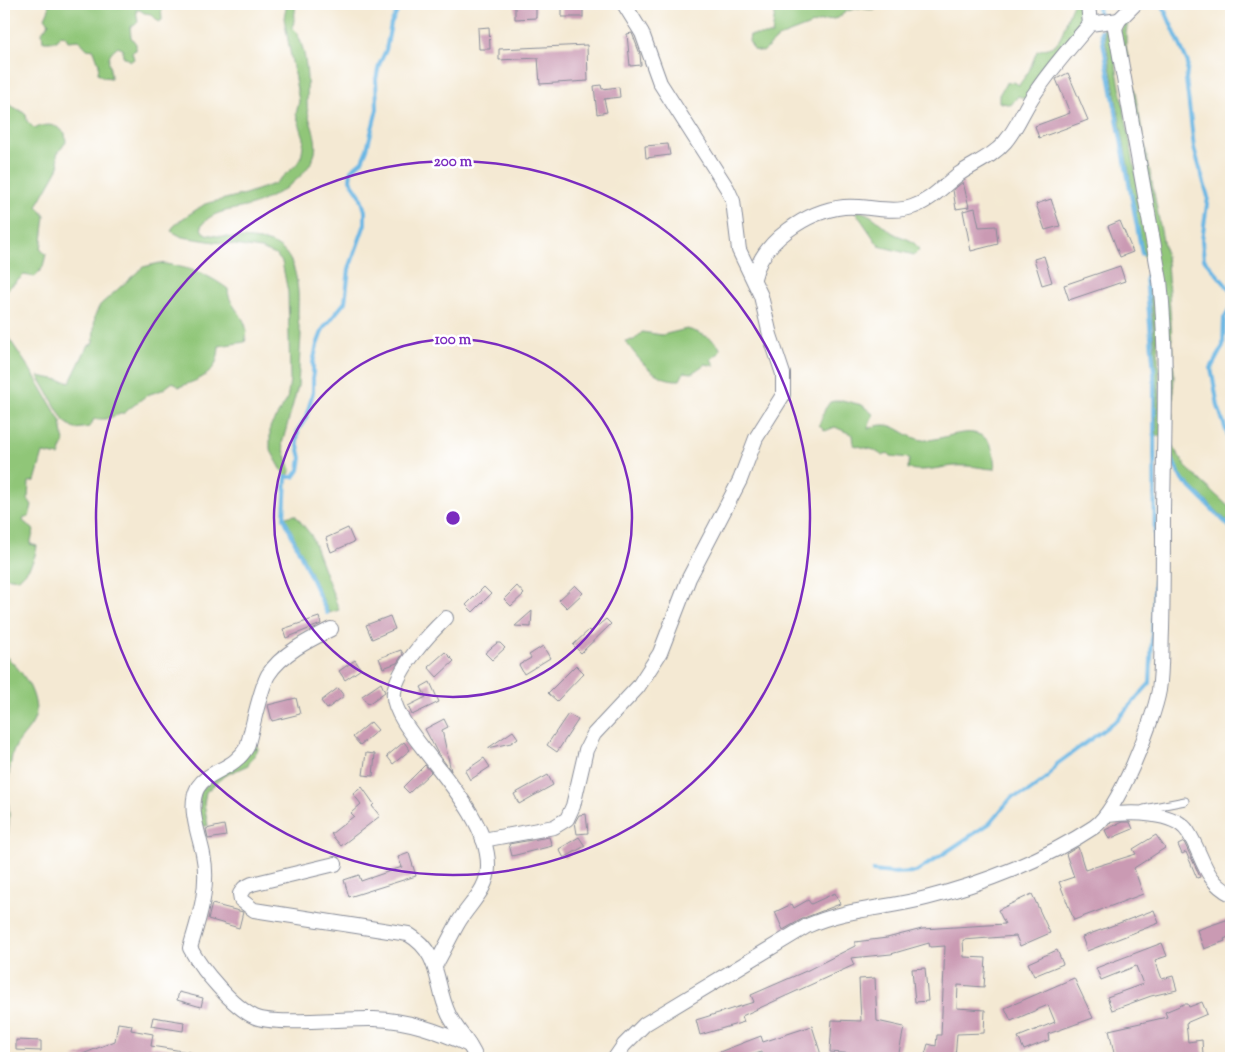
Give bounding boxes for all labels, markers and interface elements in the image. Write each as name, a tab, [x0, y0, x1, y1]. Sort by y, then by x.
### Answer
text: 200 m	[434, 152, 473, 173]
text: 100 m	[435, 330, 472, 351]
centre of rings	[444, 509, 462, 527]

